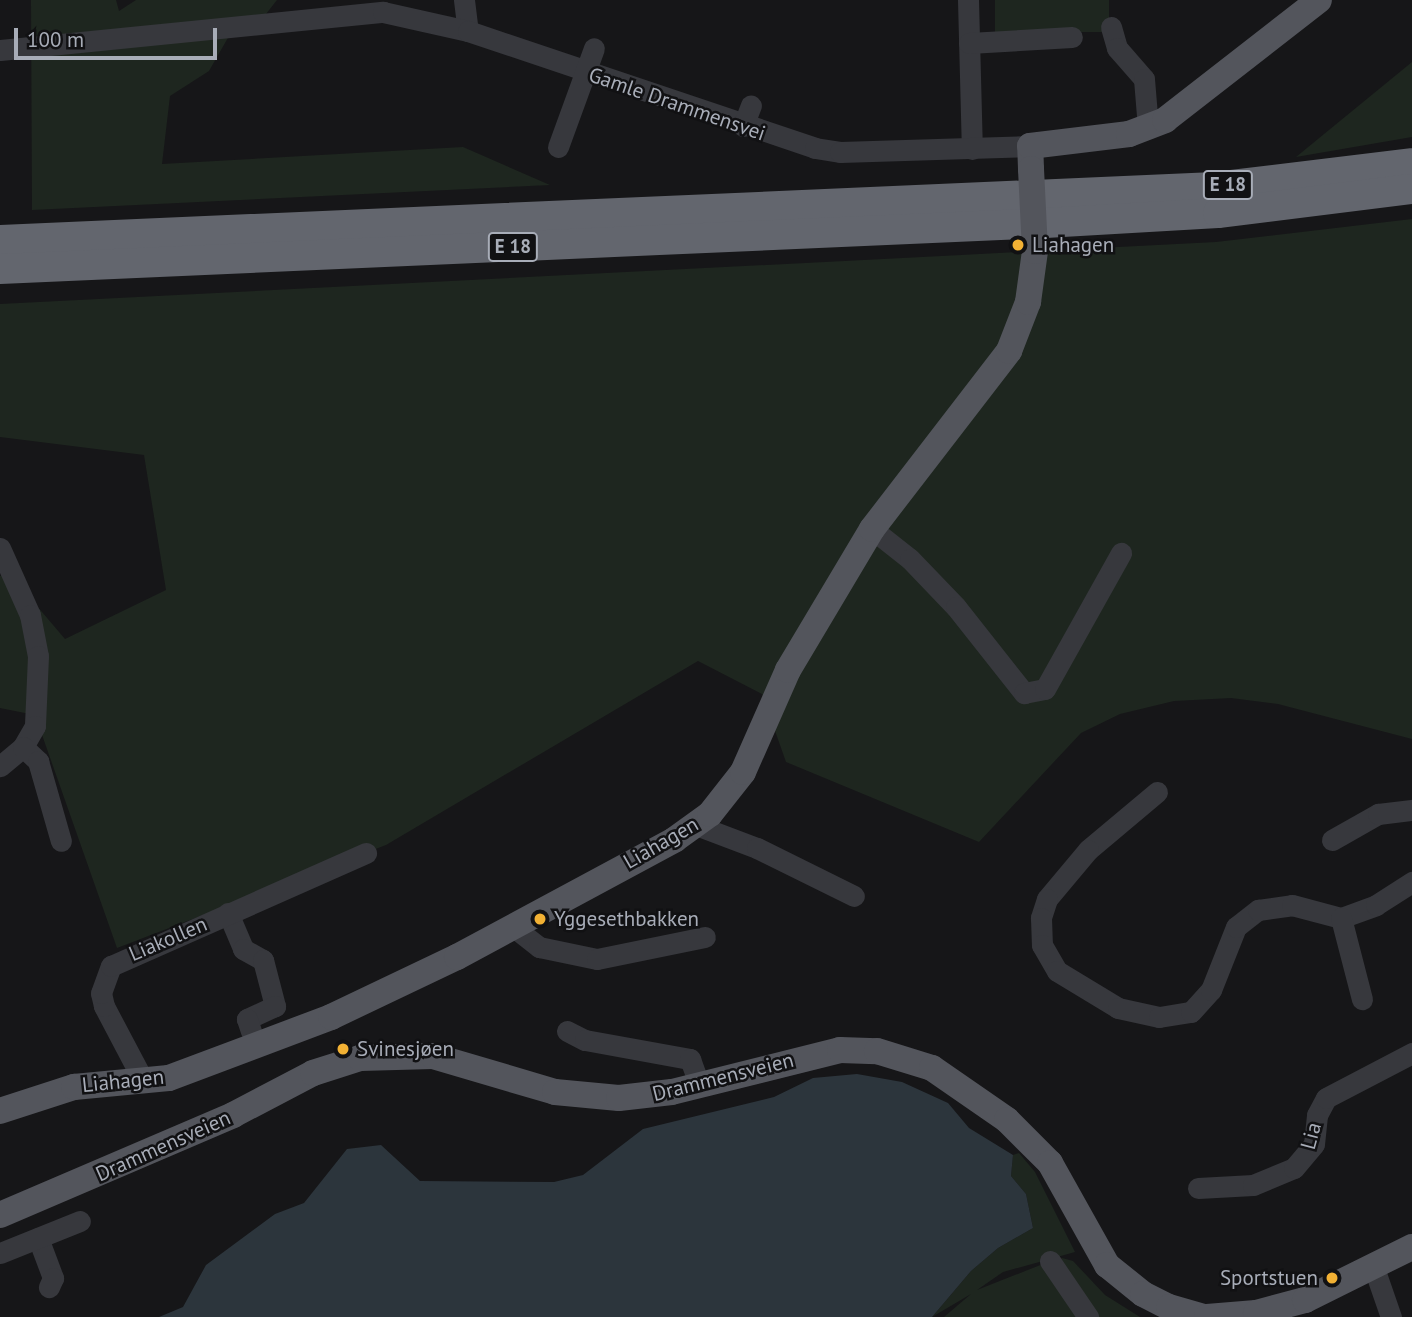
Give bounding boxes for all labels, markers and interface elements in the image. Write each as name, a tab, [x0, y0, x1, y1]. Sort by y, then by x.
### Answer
scale bar	[18, 14, 220, 58]
text: 100 m	[27, 26, 84, 53]
street label: Gamle Drammensvei	[585, 62, 769, 146]
road number: E 18	[1202, 169, 1254, 200]
road number: E 18	[487, 232, 539, 262]
place label: Liahagen	[1032, 232, 1114, 258]
marker: Liahagen	[1010, 237, 1026, 253]
street label: Liahagen	[619, 812, 703, 874]
place label: Yggesethbakken	[554, 906, 699, 932]
street label: Liakollen	[125, 911, 211, 967]
marker: Yggesethbakken	[532, 911, 548, 927]
place label: Svinesjøen	[357, 1036, 454, 1062]
marker: Svinesjøen	[335, 1041, 351, 1057]
street label: Drammensveien	[650, 1047, 796, 1107]
street label: Liahagen	[81, 1064, 165, 1098]
street label: Drammensveien	[92, 1105, 234, 1187]
street label: Lia	[1295, 1120, 1327, 1152]
place label: Sportstuen	[1220, 1265, 1318, 1291]
marker: Sportstuen	[1324, 1270, 1340, 1286]

